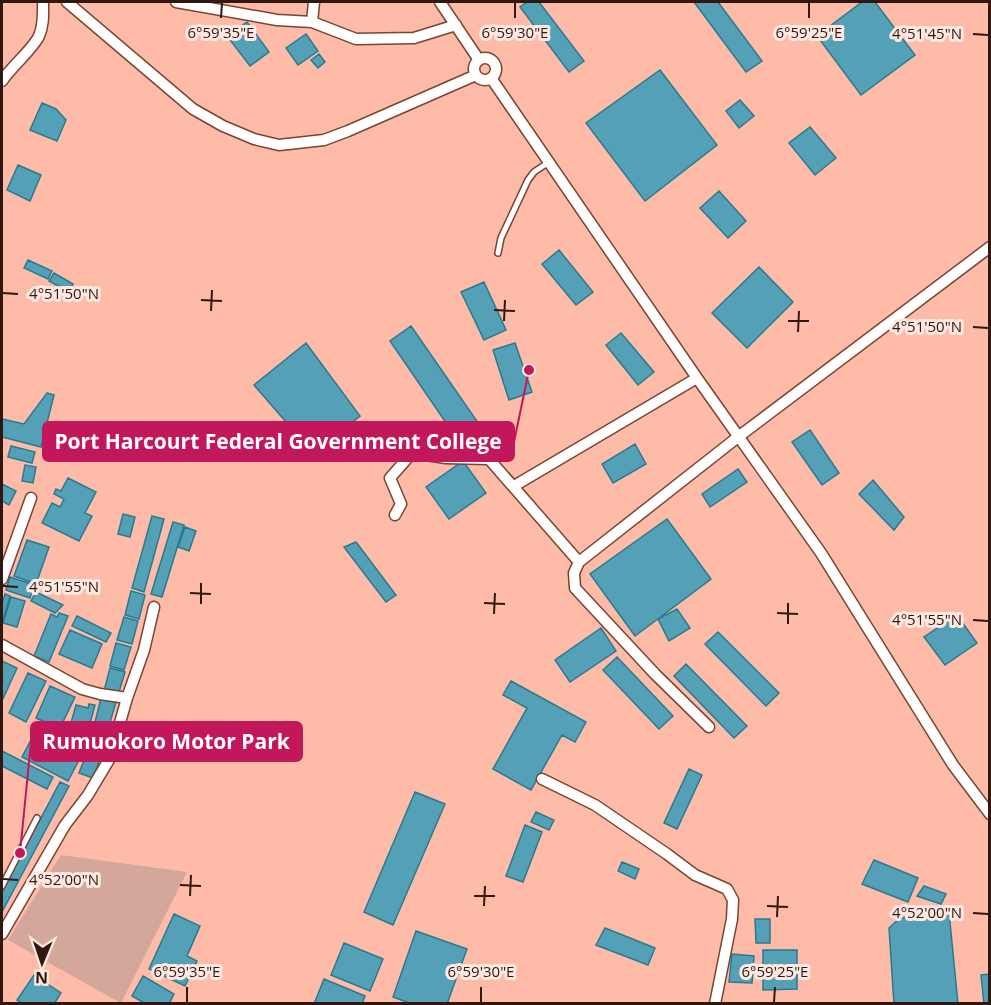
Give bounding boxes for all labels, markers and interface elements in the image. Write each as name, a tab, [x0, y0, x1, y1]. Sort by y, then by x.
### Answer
text: 6°59'35"E	[188, 22, 254, 42]
text: 6°59'30"E	[482, 22, 548, 42]
text: 6°59'25"E	[776, 22, 842, 42]
text: 4°51'45"N	[892, 23, 962, 43]
text: 4°51'50"N	[29, 283, 99, 303]
text: 4°51'50"N	[892, 316, 962, 336]
callout: Port Harcourt Federal Government College	[43, 422, 514, 461]
text: Port Harcourt Federal Government College	[54, 427, 502, 455]
text: 4°51'55"N	[29, 576, 99, 596]
text: 4°51'55"N	[892, 609, 962, 629]
callout: Rumuokoro Motor Park	[31, 722, 302, 761]
text: Rumuokoro Motor Park	[42, 727, 291, 755]
text: 4°52'00"N	[29, 869, 99, 889]
text: 4°52'00"N	[892, 902, 962, 922]
north arrow	[12, 933, 72, 993]
text: 6°59'35"E	[154, 961, 220, 981]
text: 6°59'30"E	[448, 961, 514, 981]
text: 6°59'25"E	[742, 961, 808, 981]
text: N	[35, 967, 48, 989]

